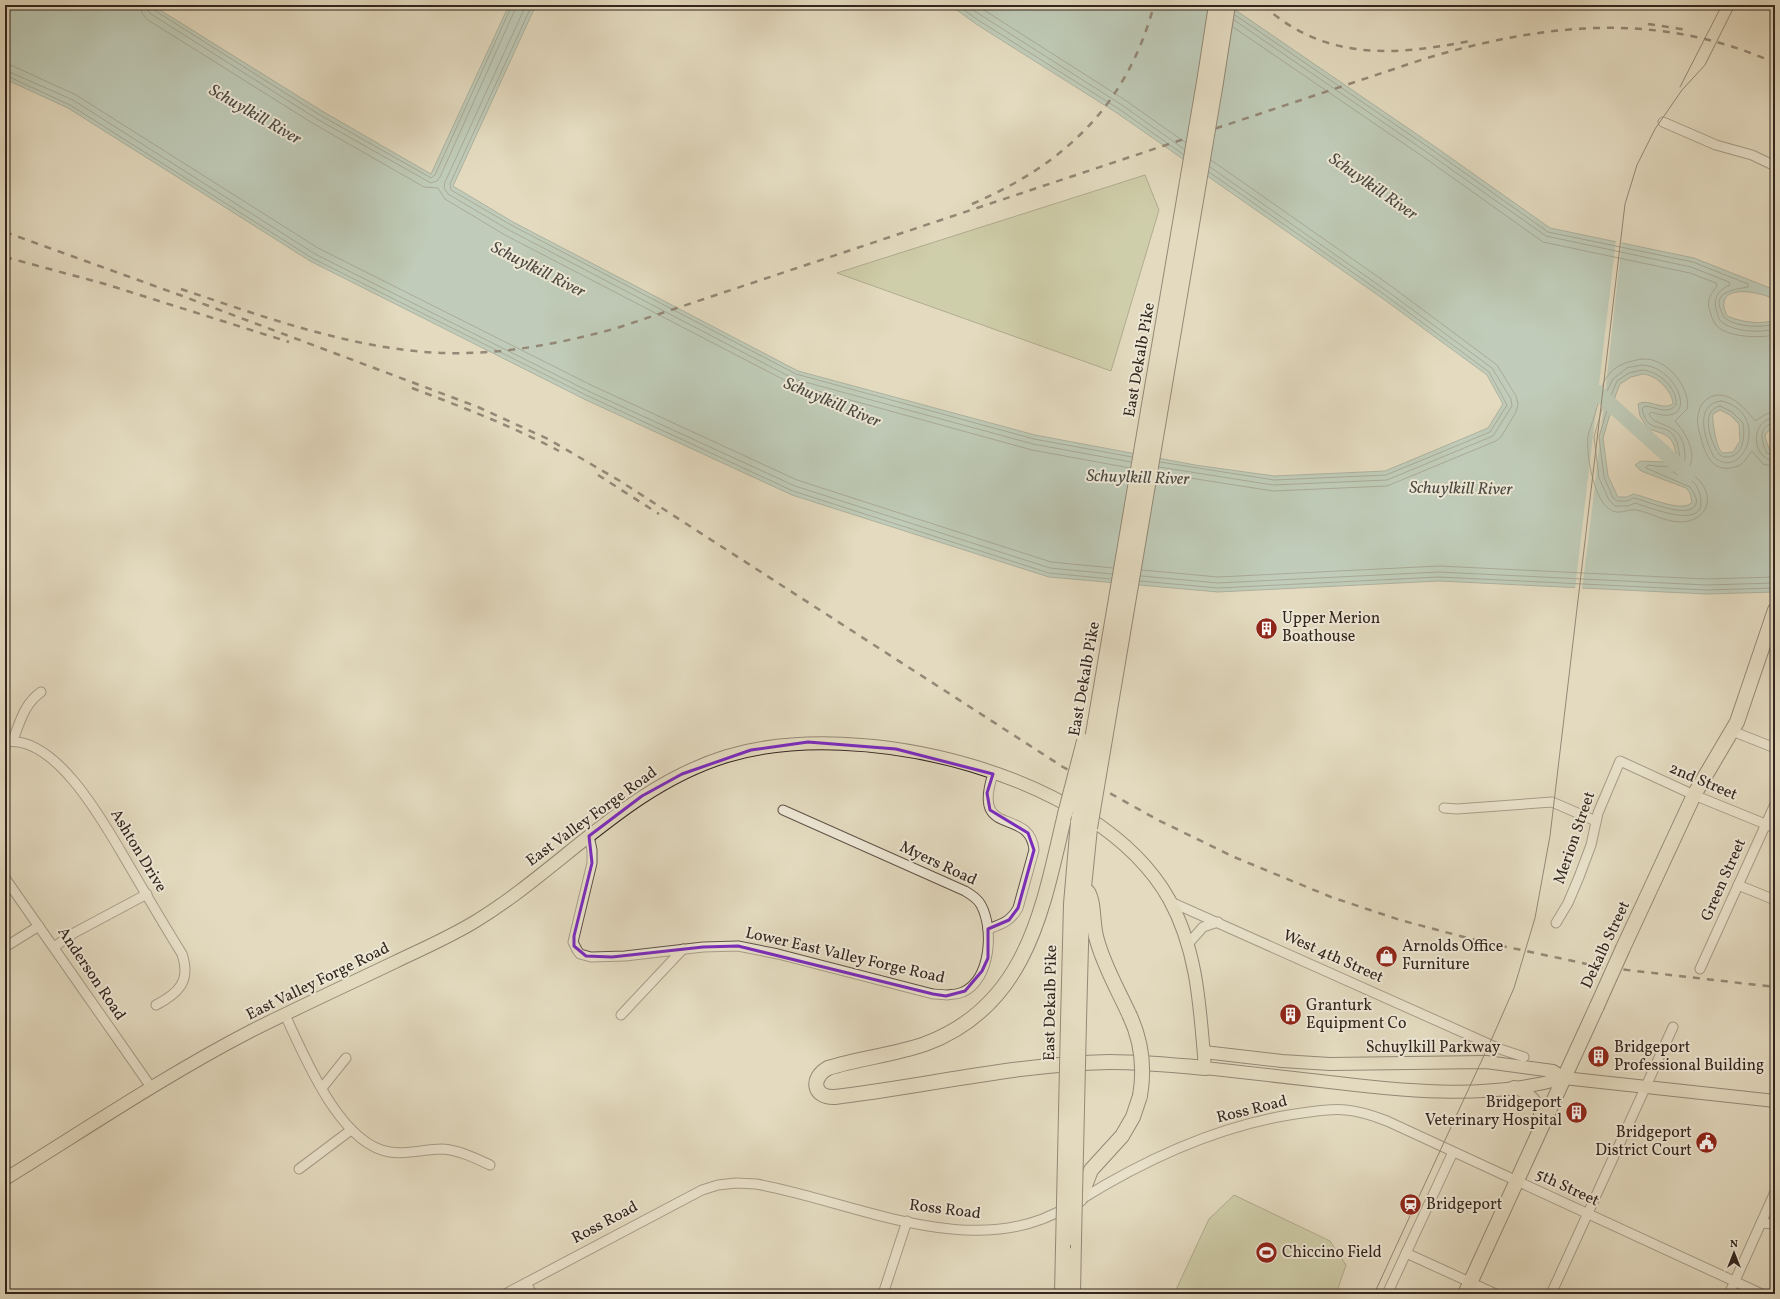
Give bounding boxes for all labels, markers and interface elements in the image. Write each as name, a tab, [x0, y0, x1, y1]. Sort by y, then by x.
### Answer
water label: Schuylkill River	[205, 79, 306, 151]
water label: Schuylkill River	[1324, 148, 1422, 226]
water label: Schuylkill River	[487, 236, 590, 304]
street label: East Dekalb Pike	[1119, 301, 1161, 419]
water label: Schuylkill River	[780, 372, 885, 434]
water label: Schuylkill River	[1086, 465, 1191, 491]
water label: Schuylkill River	[1409, 477, 1513, 501]
place label: Upper Merion Boathouse	[1282, 608, 1380, 648]
building icon: Upper Merion Boathouse	[1253, 615, 1279, 641]
street label: East Dekalb Pike	[1064, 620, 1106, 738]
street label: 2nd Street	[1665, 758, 1741, 806]
street label: East Valley Forge Road	[522, 762, 662, 872]
street label: Merion Street	[1549, 788, 1601, 887]
street label: Ashton Drive	[105, 805, 171, 897]
street label: Green Street	[1696, 835, 1752, 925]
street label: Myers Road	[896, 836, 980, 892]
street label: Dekalb Street	[1576, 897, 1636, 993]
street label: Lower East Valley Forge Road	[743, 922, 947, 990]
street label: Anderson Road	[52, 923, 130, 1025]
street label: West 4th Street	[1279, 925, 1387, 989]
place label: Arnolds Office Furniture	[1402, 936, 1503, 976]
street label: East Valley Forge Road	[243, 938, 393, 1026]
shop icon: Arnolds Office Furniture	[1373, 943, 1399, 969]
street label: East Dekalb Pike	[1039, 945, 1063, 1061]
place label: Granturk Equipment Co	[1306, 995, 1406, 1035]
building icon: Granturk Equipment Co	[1277, 1002, 1303, 1028]
street label: Schuylkill Parkway	[1366, 1037, 1501, 1059]
place label: Bridgeport Professional Building	[1614, 1037, 1764, 1077]
building icon: Bridgeport Professional Building	[1586, 1044, 1612, 1070]
street label: Ross Road	[1214, 1091, 1290, 1129]
place label: Bridgeport Veterinary Hospital	[1425, 1092, 1562, 1132]
building icon: Bridgeport Veterinary Hospital	[1564, 1099, 1590, 1125]
place label: Bridgeport District Court	[1595, 1122, 1692, 1162]
public building icon: Bridgeport District Court	[1694, 1129, 1720, 1155]
street label: 5th Street	[1532, 1164, 1603, 1212]
station icon: Bridgeport	[1398, 1192, 1424, 1218]
place label: Bridgeport	[1426, 1194, 1503, 1216]
street label: Ross Road	[908, 1195, 982, 1225]
street label: Ross Road	[568, 1196, 642, 1250]
north arrow	[1714, 1233, 1754, 1273]
text: N	[1730, 1237, 1738, 1252]
sports icon: Chiccino Field	[1253, 1240, 1279, 1266]
place label: Chiccino Field	[1282, 1242, 1382, 1264]

